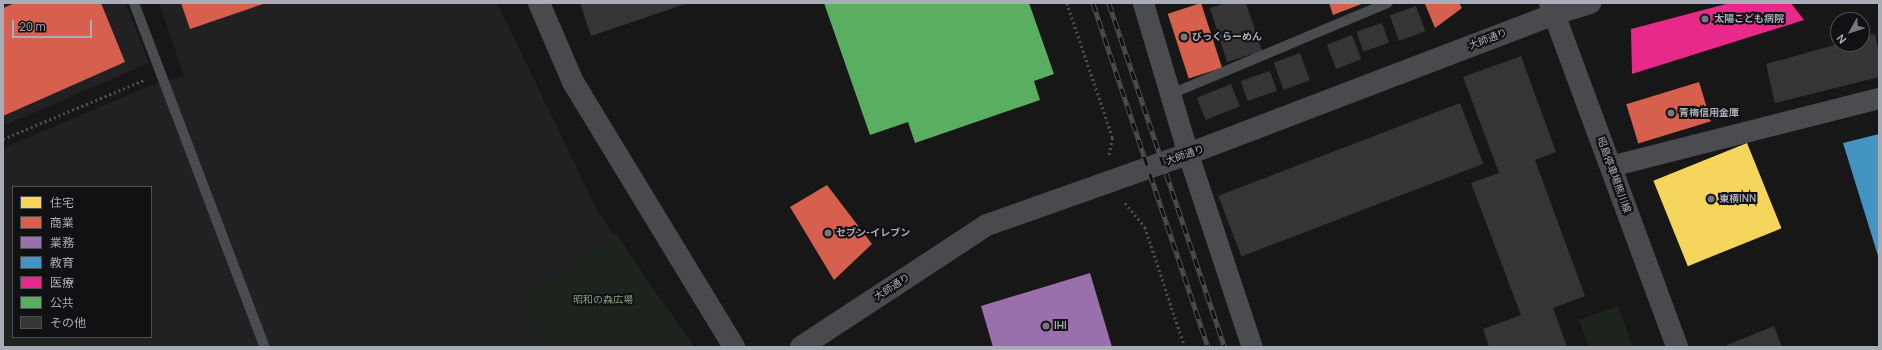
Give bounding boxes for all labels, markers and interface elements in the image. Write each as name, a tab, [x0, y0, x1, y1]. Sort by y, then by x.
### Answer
scale bar	[14, 12, 94, 38]
north arrow	[1830, 12, 1870, 52]
marker: 太陽こども病院	[1699, 13, 1711, 25]
place label: 太陽こども病院	[1714, 13, 1784, 25]
text: 20 m	[19, 18, 46, 35]
street label: 大師通り	[1467, 26, 1509, 52]
place label: びっくらーめん	[1192, 31, 1262, 43]
text: N	[1833, 31, 1849, 47]
marker: びっくらーめん	[1179, 32, 1189, 42]
place label: 青梅信用金庫	[1679, 107, 1739, 119]
marker: 青梅信用金庫	[1666, 108, 1676, 118]
street label: 昭島停車場熊川線	[1595, 135, 1633, 215]
street label: 大師通り	[1164, 143, 1206, 167]
legend	[12, 186, 152, 338]
place label: 東横INN	[1719, 193, 1756, 205]
text: 住宅	[50, 194, 74, 211]
marker: 東横INN	[1706, 194, 1716, 204]
text: 商業	[50, 214, 74, 231]
place label: セブン-イレブン	[836, 227, 910, 239]
marker: セブン-イレブン	[823, 228, 833, 238]
text: 業務	[50, 234, 74, 251]
text: 教育	[50, 254, 74, 271]
street label: 大師通り	[872, 271, 912, 303]
text: 医療	[50, 274, 74, 291]
text: 公共	[50, 294, 74, 311]
park label: 昭和の森広場	[573, 294, 633, 306]
text: その他	[50, 314, 86, 331]
place label: IHI	[1054, 320, 1067, 332]
marker: IHI	[1041, 321, 1051, 331]

